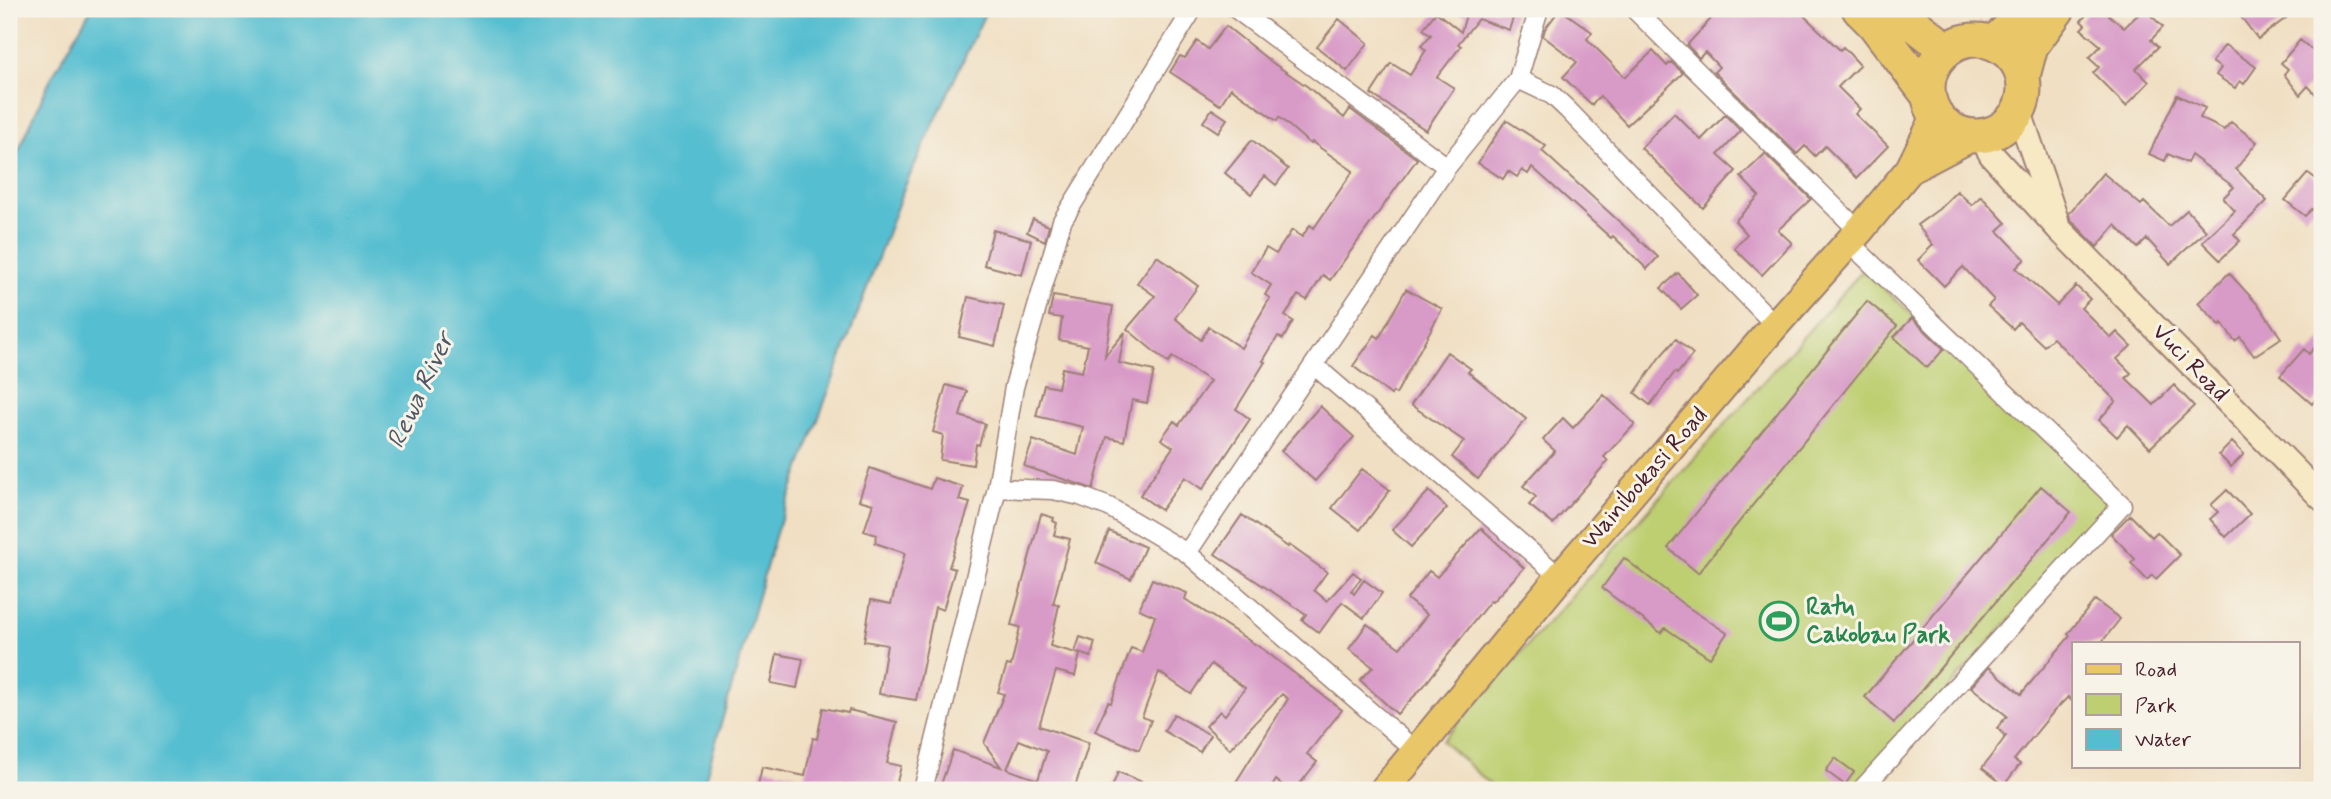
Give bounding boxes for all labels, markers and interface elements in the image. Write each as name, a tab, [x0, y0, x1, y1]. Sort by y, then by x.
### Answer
street label: Vuci Road	[2145, 317, 2235, 409]
water label: Rewa River	[379, 325, 464, 454]
street label: Wainibokasi Road	[1575, 401, 1715, 555]
place label: Ratu Cakobau Park	[1806, 592, 1950, 651]
sports icon: Ratu Cakobau Park	[1758, 600, 1800, 642]
legend	[2072, 642, 2300, 768]
text: Road	[2135, 656, 2177, 684]
text: Park	[2135, 692, 2177, 720]
text: Water	[2135, 726, 2191, 754]

